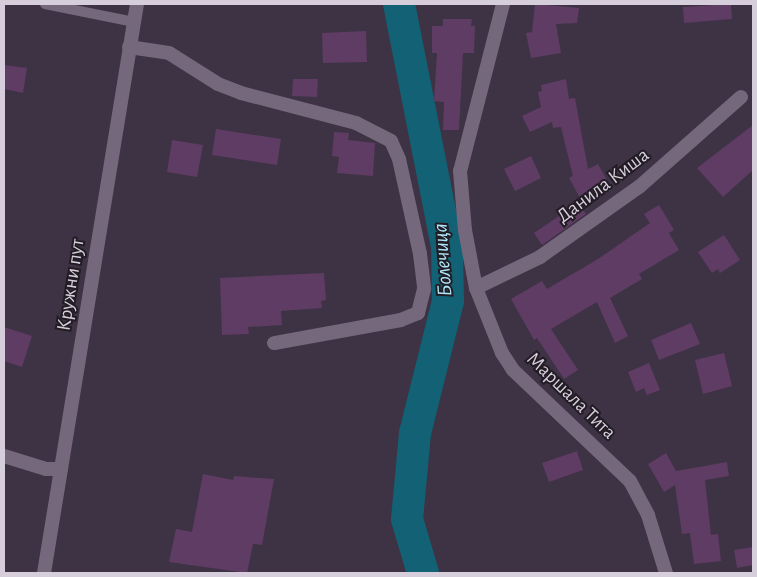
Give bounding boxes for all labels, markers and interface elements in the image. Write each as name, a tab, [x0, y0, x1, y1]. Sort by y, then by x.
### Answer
street label: Данила Киша	[552, 143, 654, 229]
water label: Болечица	[428, 222, 458, 298]
street label: Кружни пут	[52, 237, 90, 333]
street label: Маршала Тита	[521, 347, 621, 445]

